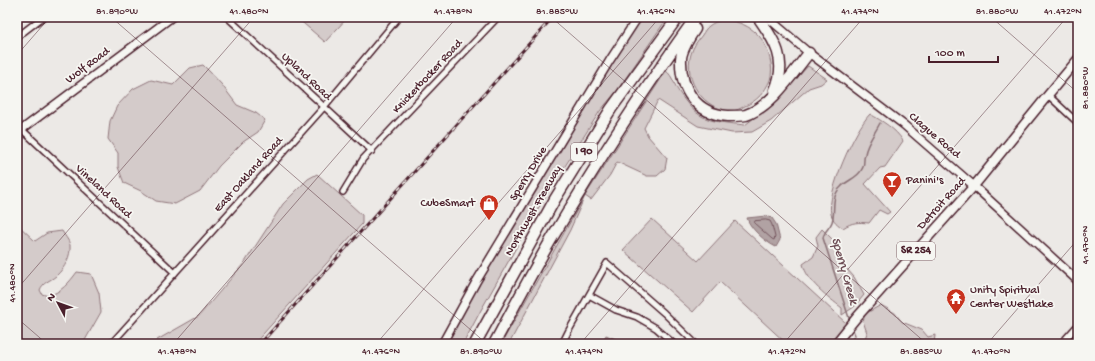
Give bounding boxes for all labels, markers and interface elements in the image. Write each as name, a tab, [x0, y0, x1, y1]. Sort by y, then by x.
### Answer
text: 81.890°W	[96, 6, 138, 18]
text: 41.480°N	[230, 6, 269, 18]
text: 41.478°N	[434, 6, 473, 18]
text: 81.885°W	[536, 6, 578, 18]
text: 41.476°N	[637, 6, 675, 18]
text: 41.474°N	[841, 6, 879, 18]
text: 81.880°W	[976, 6, 1019, 18]
text: 41.472°N	[1044, 6, 1082, 18]
street label: Knickerbocker Road	[390, 36, 467, 117]
scale bar	[929, 38, 998, 64]
street label: Wolf Road	[63, 44, 114, 87]
text: 100 m	[934, 47, 965, 61]
street label: Upland Road	[278, 50, 335, 105]
text: 81.880°W	[1080, 66, 1092, 109]
street label: Clague Road	[905, 110, 964, 162]
street label: East Oakland Road	[211, 134, 287, 216]
road number: I 90	[571, 143, 597, 161]
street label: Sperry Drive	[507, 144, 551, 204]
street label: Vineland Road	[71, 162, 135, 222]
street label: Northwest Freeway	[502, 163, 566, 259]
bar icon: Panini's	[881, 170, 903, 198]
place label: Panini's	[905, 174, 944, 188]
street label: Detroit Road	[914, 174, 970, 234]
shop icon: CubeSmart	[478, 193, 500, 221]
place label: CubeSmart	[420, 197, 476, 211]
text: 41.470°N	[1080, 225, 1092, 264]
water label: Sperry Creek	[827, 236, 861, 307]
road number: SR 254	[897, 242, 935, 260]
text: 41.480°N	[7, 263, 19, 302]
north arrow	[38, 283, 78, 323]
place label: Unity Spiritual Center Westlake	[970, 284, 1054, 312]
temple icon: Unity Spiritual Center Westlake	[945, 287, 967, 315]
text: N	[45, 291, 59, 304]
text: 41.478°N	[158, 346, 197, 358]
text: 41.476°N	[362, 346, 400, 358]
text: 81.890°W	[460, 346, 502, 358]
text: 41.474°N	[565, 346, 603, 358]
text: 41.472°N	[768, 346, 806, 358]
text: 81.885°W	[900, 346, 942, 358]
text: 41.470°N	[972, 346, 1011, 358]

